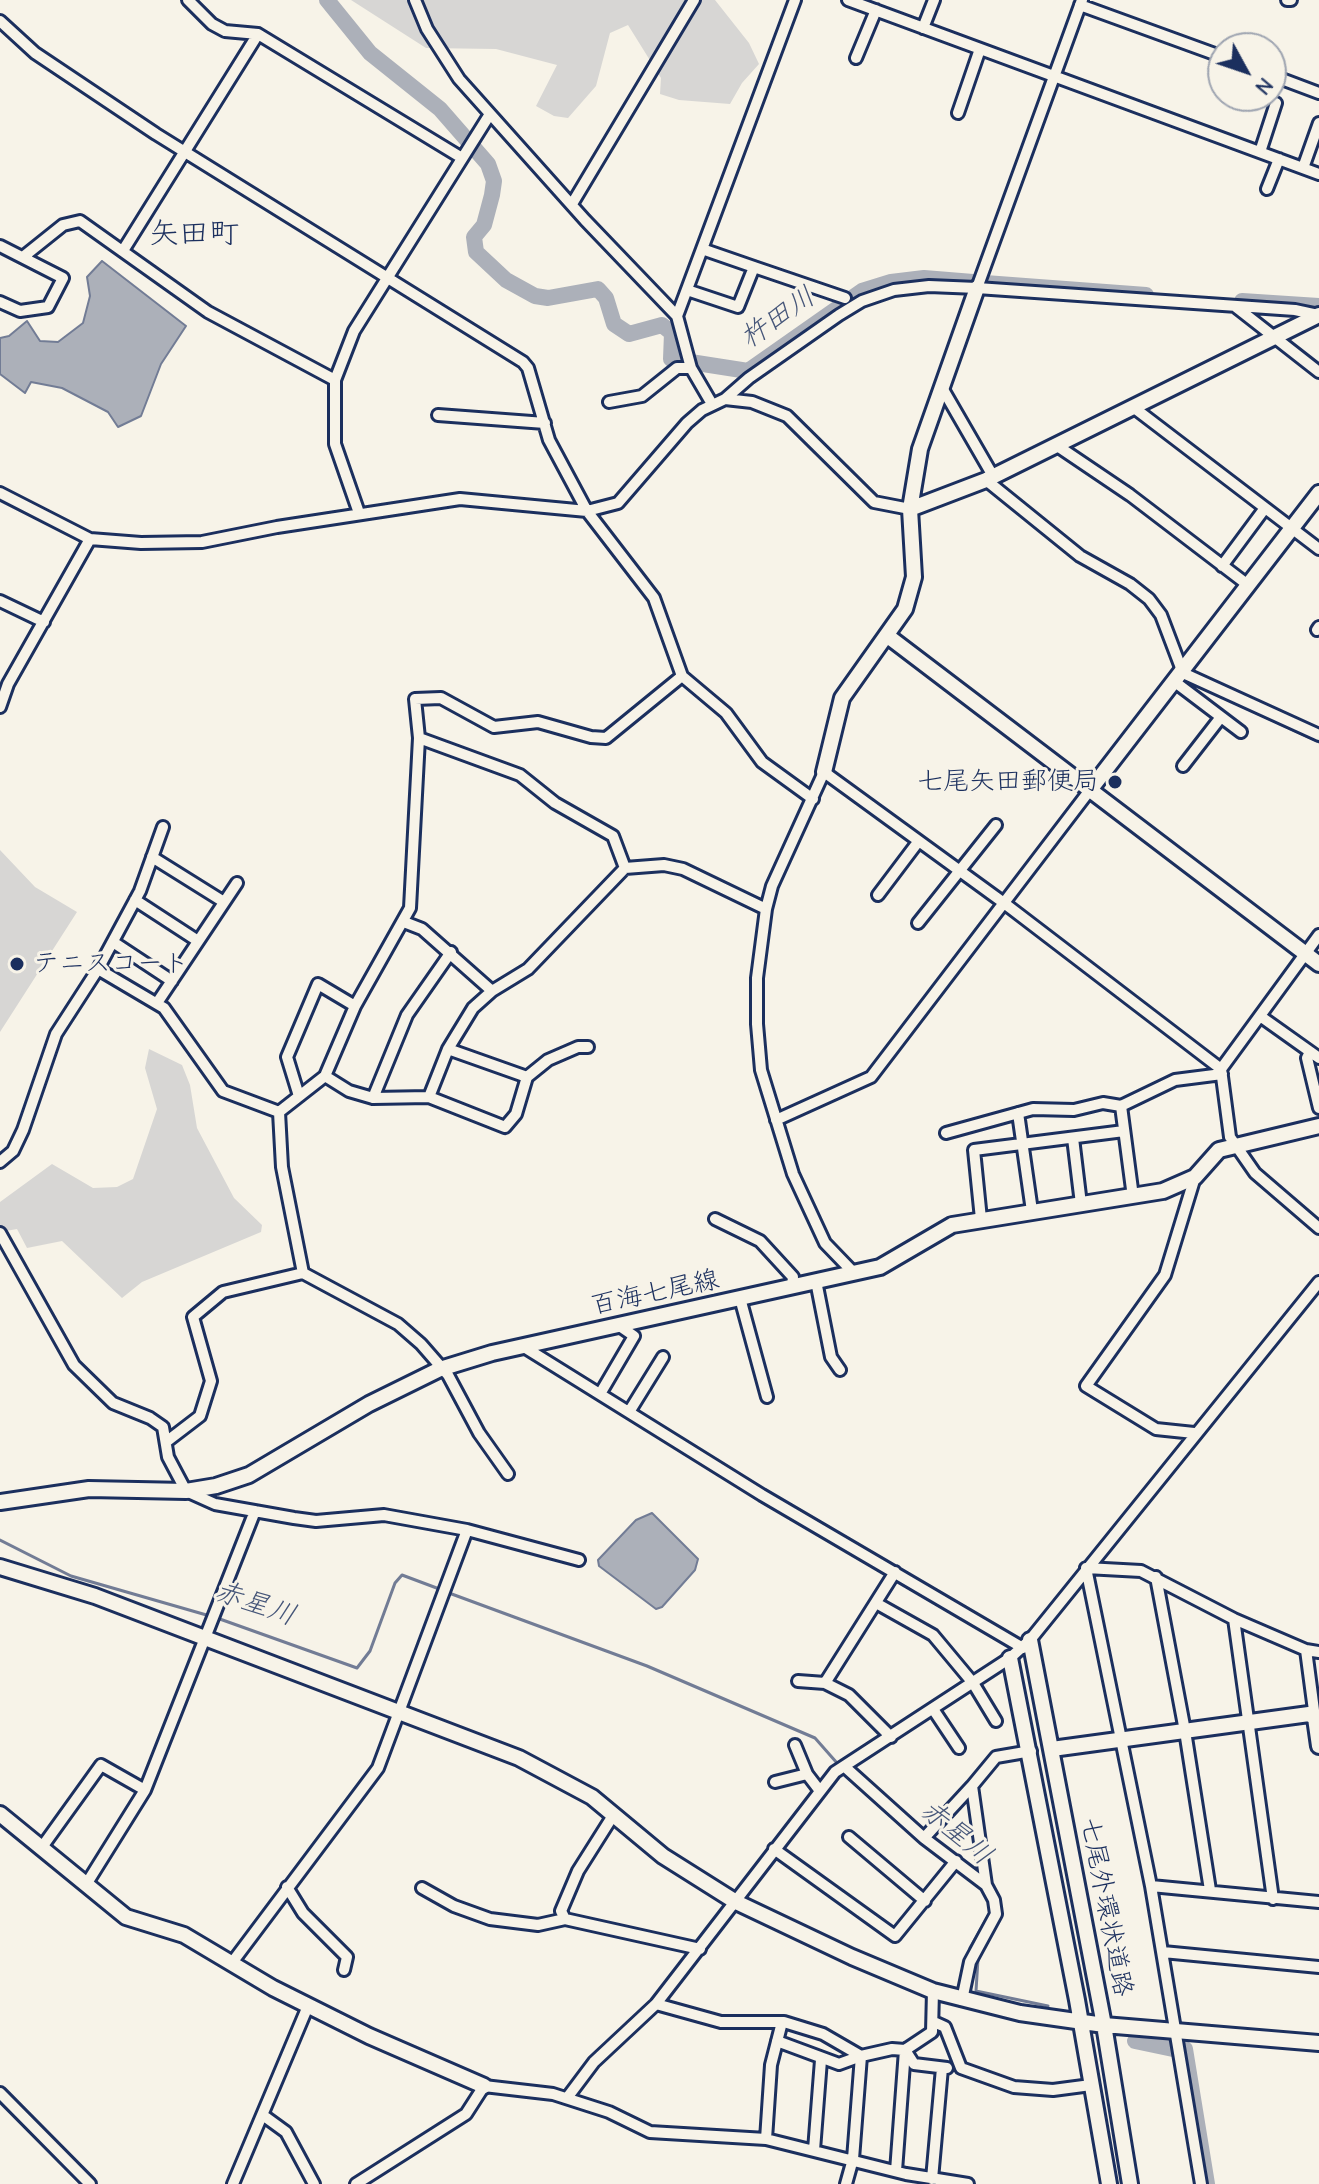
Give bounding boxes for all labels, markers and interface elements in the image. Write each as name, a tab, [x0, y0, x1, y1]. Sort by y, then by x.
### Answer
north arrow	[1207, 32, 1287, 112]
text: N	[1249, 72, 1278, 100]
district label: 矢田町	[149, 217, 239, 253]
water label: 杵田川	[734, 280, 822, 356]
place label: 七尾矢田郵便局	[917, 766, 1099, 798]
marker: 七尾矢田郵便局	[1106, 773, 1124, 791]
place label: テニスコート	[33, 948, 189, 980]
marker: テニスコート	[8, 955, 26, 973]
street label: 百海七尾線	[588, 1264, 722, 1322]
water label: 赤星川	[210, 1574, 300, 1634]
water label: 赤星川	[913, 1793, 999, 1873]
street label: 七尾外環状道路	[1073, 1815, 1139, 1999]

